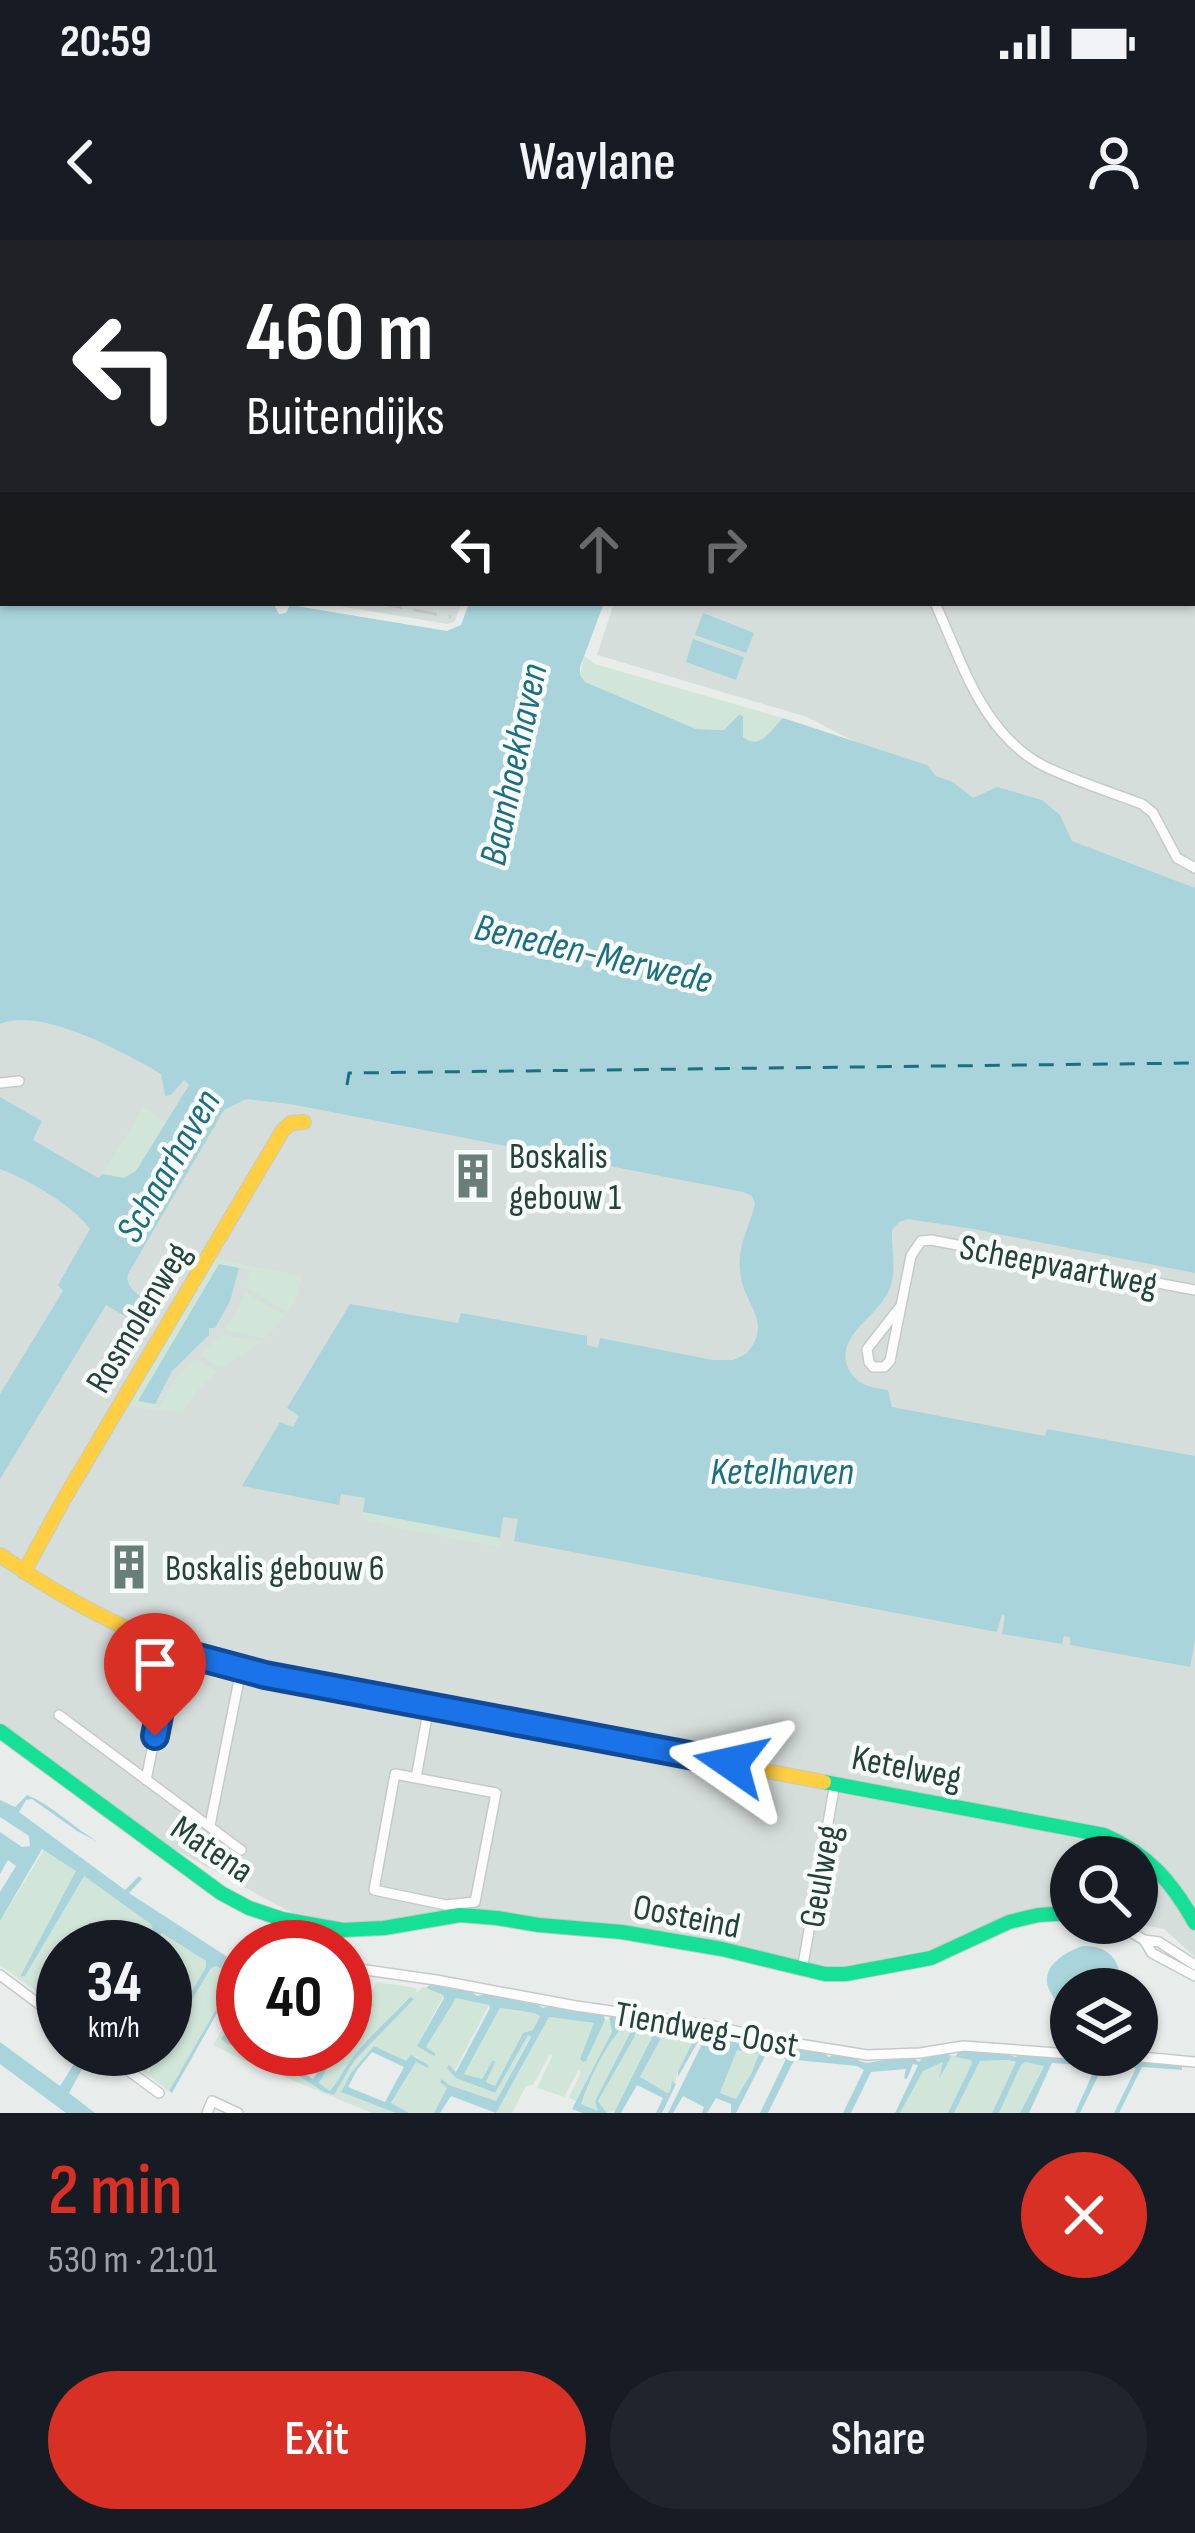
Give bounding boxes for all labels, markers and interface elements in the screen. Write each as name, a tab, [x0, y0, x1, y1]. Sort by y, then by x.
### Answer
text: 20:59	[60, 15, 152, 70]
icon: back	[48, 129, 114, 195]
icon: person	[1081, 129, 1147, 195]
text: Waylane	[519, 130, 676, 195]
text: 460 m	[246, 283, 433, 384]
icon: left	[48, 288, 204, 444]
text: Buitendijks	[246, 385, 445, 450]
icon: left	[440, 516, 506, 582]
icon: ahead	[566, 516, 632, 582]
icon: right	[692, 516, 758, 582]
water label: Baanhoekhaven	[470, 659, 559, 870]
water label: Beneden-Merwede	[470, 904, 717, 1005]
water label: Schaarhaven	[107, 1082, 232, 1251]
place label: Boskalis gebouw 1	[509, 1136, 622, 1220]
building icon: Boskalis gebouw 1	[448, 1151, 498, 1201]
street label: Scheepvaartweg	[956, 1226, 1161, 1307]
street label: Rosmolenweg	[78, 1235, 201, 1401]
water label: Ketelhaven	[710, 1449, 854, 1496]
building icon: Boskalis gebouw 6	[104, 1542, 154, 1592]
place label: Boskalis gebouw 6	[165, 1548, 385, 1591]
pin	[104, 1613, 206, 1736]
icon: arrive	[122, 1631, 188, 1697]
position arrow	[668, 1700, 794, 1826]
street label: Ketelweg	[848, 1737, 965, 1800]
street label: Matena	[162, 1807, 261, 1893]
street label: Geulweg	[791, 1822, 852, 1931]
map controls	[1050, 1836, 1158, 2076]
button: search	[1050, 1836, 1158, 1944]
street label: Oosteind	[629, 1886, 744, 1949]
speed limit sign: 40	[216, 1920, 372, 2076]
text: 34	[87, 1947, 141, 2019]
button: layers	[1050, 1968, 1158, 2076]
street label: Tiendweg-Oost	[611, 1993, 802, 2068]
text: km/h	[88, 2010, 140, 2046]
text: 2 min	[48, 2148, 183, 2235]
button: close	[1021, 2152, 1147, 2278]
text: 530 m · 21:01	[48, 2237, 217, 2284]
button: Exit	[48, 2371, 586, 2509]
button: Share	[610, 2371, 1147, 2509]

